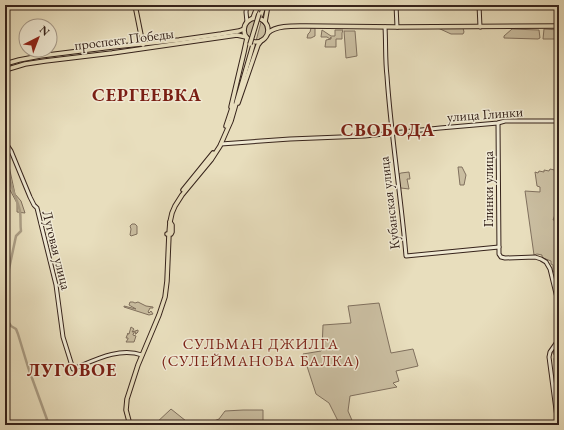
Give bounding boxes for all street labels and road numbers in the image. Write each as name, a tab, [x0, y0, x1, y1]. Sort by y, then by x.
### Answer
street label: проспект Победы	[73, 24, 175, 54]
street label: улица Глинки	[446, 102, 524, 126]
street label: Глинки улица	[479, 150, 497, 227]
street label: Кубанская улица	[374, 155, 404, 250]
street label: Луговая улица	[38, 208, 76, 292]

